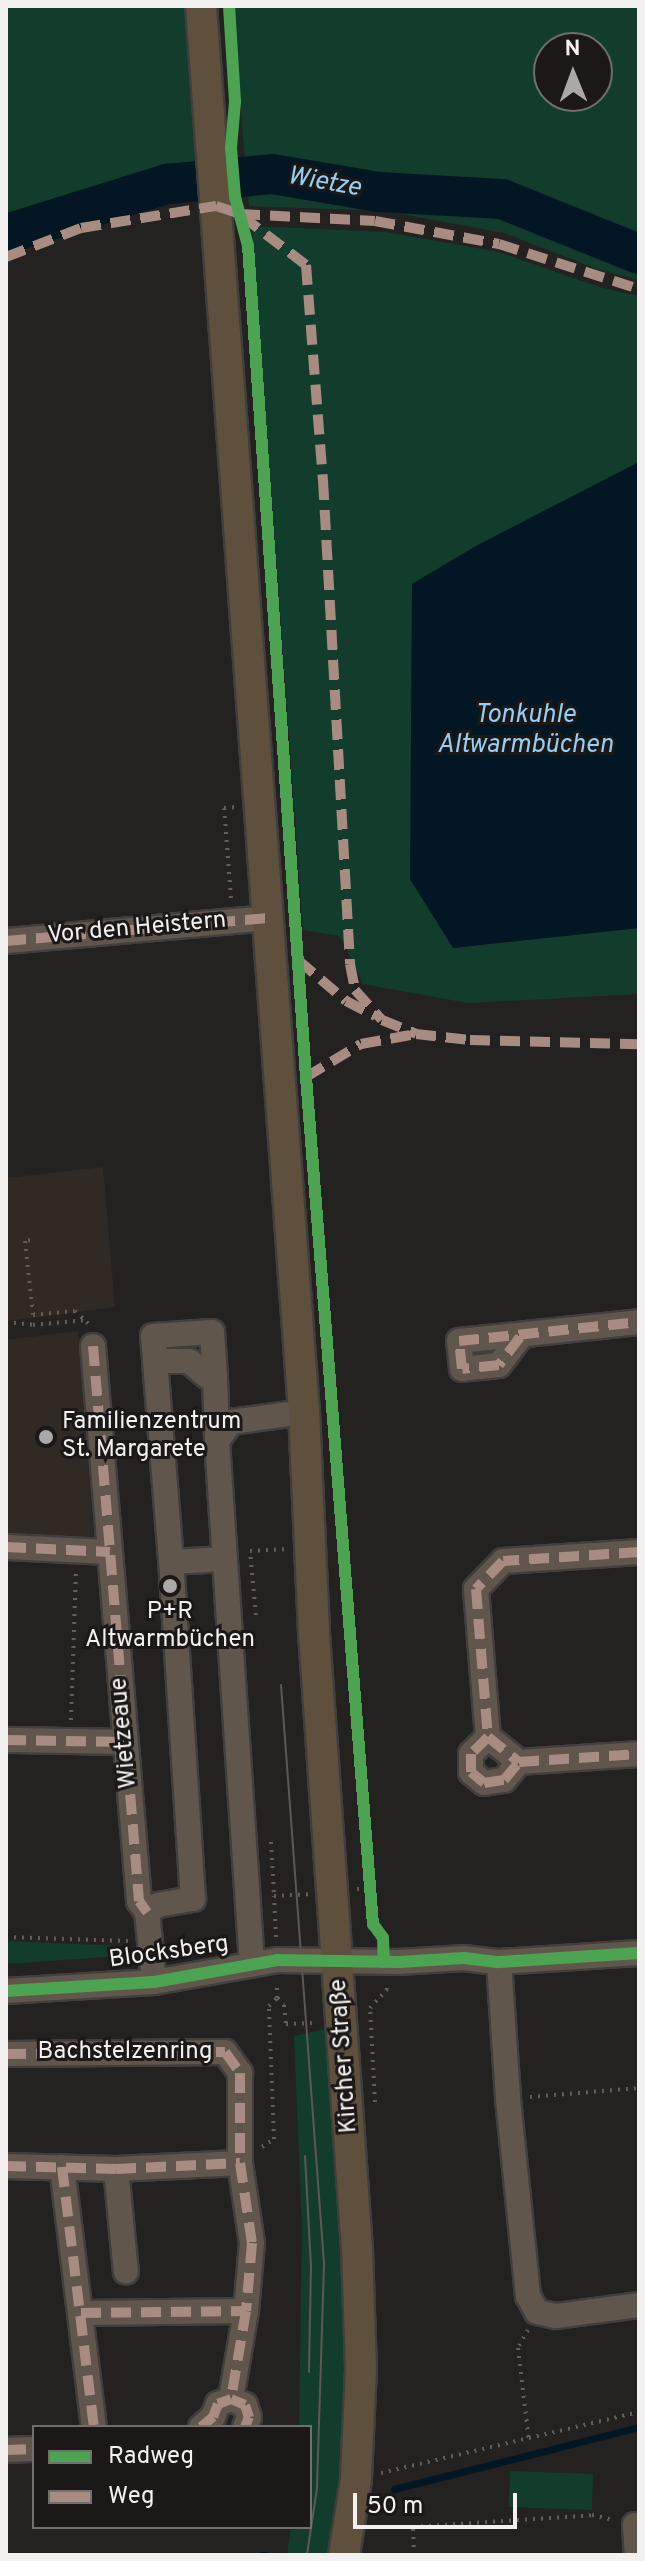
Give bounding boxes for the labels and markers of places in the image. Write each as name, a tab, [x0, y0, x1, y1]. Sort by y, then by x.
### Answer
place label: Familienzentrum St. Margarete	[62, 1409, 241, 1465]
marker: Familienzentrum St. Margarete	[37, 1428, 55, 1446]
marker: P+R Altwarmbüchen	[161, 1577, 179, 1595]
place label: P+R Altwarmbüchen	[85, 1599, 255, 1655]

